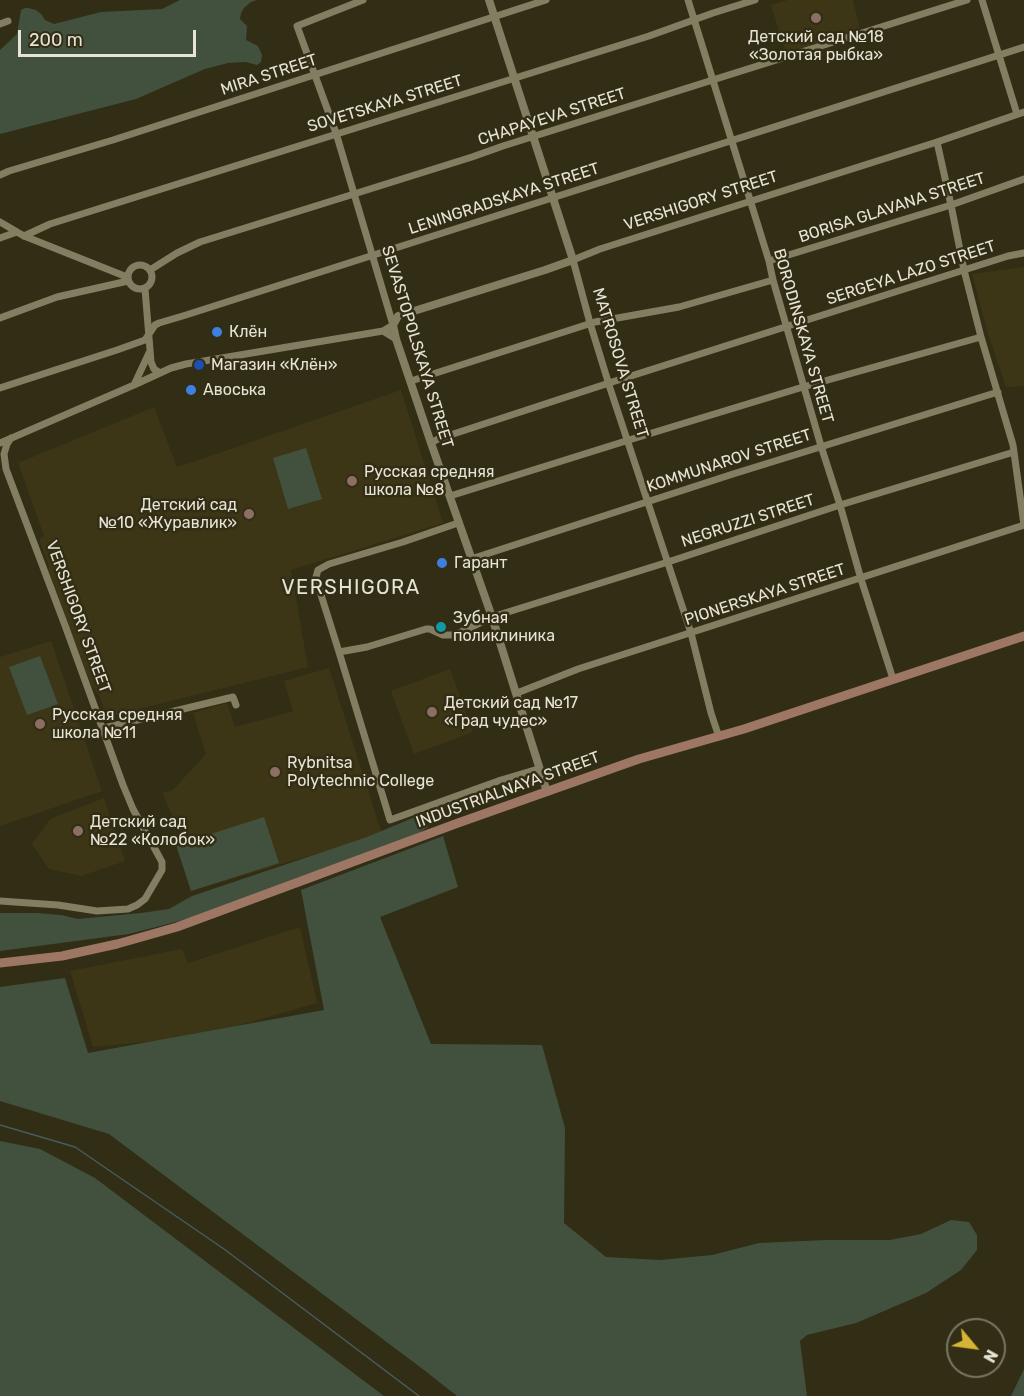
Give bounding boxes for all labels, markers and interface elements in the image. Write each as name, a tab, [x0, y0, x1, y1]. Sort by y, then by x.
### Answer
marker: Детский сад №18 «Золотая рыбка»	[809, 11, 823, 25]
scale bar	[21, 18, 200, 56]
place label: Детский сад №18 «Золотая рыбка»	[748, 27, 884, 65]
text: 200 m	[29, 29, 83, 51]
street label: MIRA STREET	[218, 50, 320, 100]
street label: SOVETSKAYA STREET	[305, 71, 465, 137]
street label: CHAPAYEVA STREET	[476, 84, 628, 150]
street label: LENINGRADSKAYA STREET	[406, 159, 602, 239]
street label: VERSHIGORY STREET	[622, 167, 780, 235]
street label: BORISA GLAVANA STREET	[796, 169, 988, 247]
street label: SERGEYA LAZO STREET	[824, 237, 998, 309]
street label: SEVASTOPOLSKAYA STREET	[377, 243, 457, 451]
street label: BORODINSKAYA STREET	[769, 247, 837, 425]
street label: MATROSOVA STREET	[588, 286, 652, 440]
place label: Клён	[229, 322, 267, 342]
marker: Клён	[210, 325, 224, 339]
place label: Магазин «Клён»	[211, 355, 338, 375]
marker: Магазин «Клён»	[192, 358, 206, 372]
place label: Авоська	[203, 380, 266, 400]
marker: Авоська	[184, 383, 198, 397]
street label: KOMMUNAROV STREET	[644, 425, 814, 497]
place label: Русская средняя школа №8	[364, 462, 495, 500]
marker: Русская средняя школа №8	[345, 474, 359, 488]
street label: NEGRUZZI STREET	[679, 490, 817, 552]
place label: Детский сад №10 «Журавлик»	[99, 495, 237, 533]
marker: Детский сад №10 «Журавлик»	[242, 507, 256, 521]
street label: VERSHIGORY STREET	[41, 538, 115, 696]
place label: Гарант	[454, 553, 508, 573]
marker: Гарант	[435, 556, 449, 570]
street label: PIONERSKAYA STREET	[682, 560, 848, 630]
district label: VERSHIGORA	[281, 576, 421, 600]
place label: Зубная поликлиника	[453, 608, 555, 646]
marker: Зубная поликлиника	[434, 620, 448, 634]
place label: Детский сад №17 «Град чудес»	[444, 693, 578, 731]
place label: Русская средняя школа №11	[52, 705, 183, 743]
marker: Детский сад №17 «Град чудес»	[425, 705, 439, 719]
marker: Русская средняя школа №11	[33, 717, 47, 731]
street label: INDUSTRIALNAYA STREET	[413, 748, 603, 832]
place label: Rybnitsa Polytechnic College	[287, 753, 434, 791]
marker: Rybnitsa Polytechnic College	[268, 765, 282, 779]
place label: Детский сад №22 «Колобок»	[90, 812, 215, 850]
marker: Детский сад №22 «Колобок»	[71, 824, 85, 838]
north arrow	[946, 1318, 1006, 1378]
text: N	[979, 1346, 1002, 1366]

